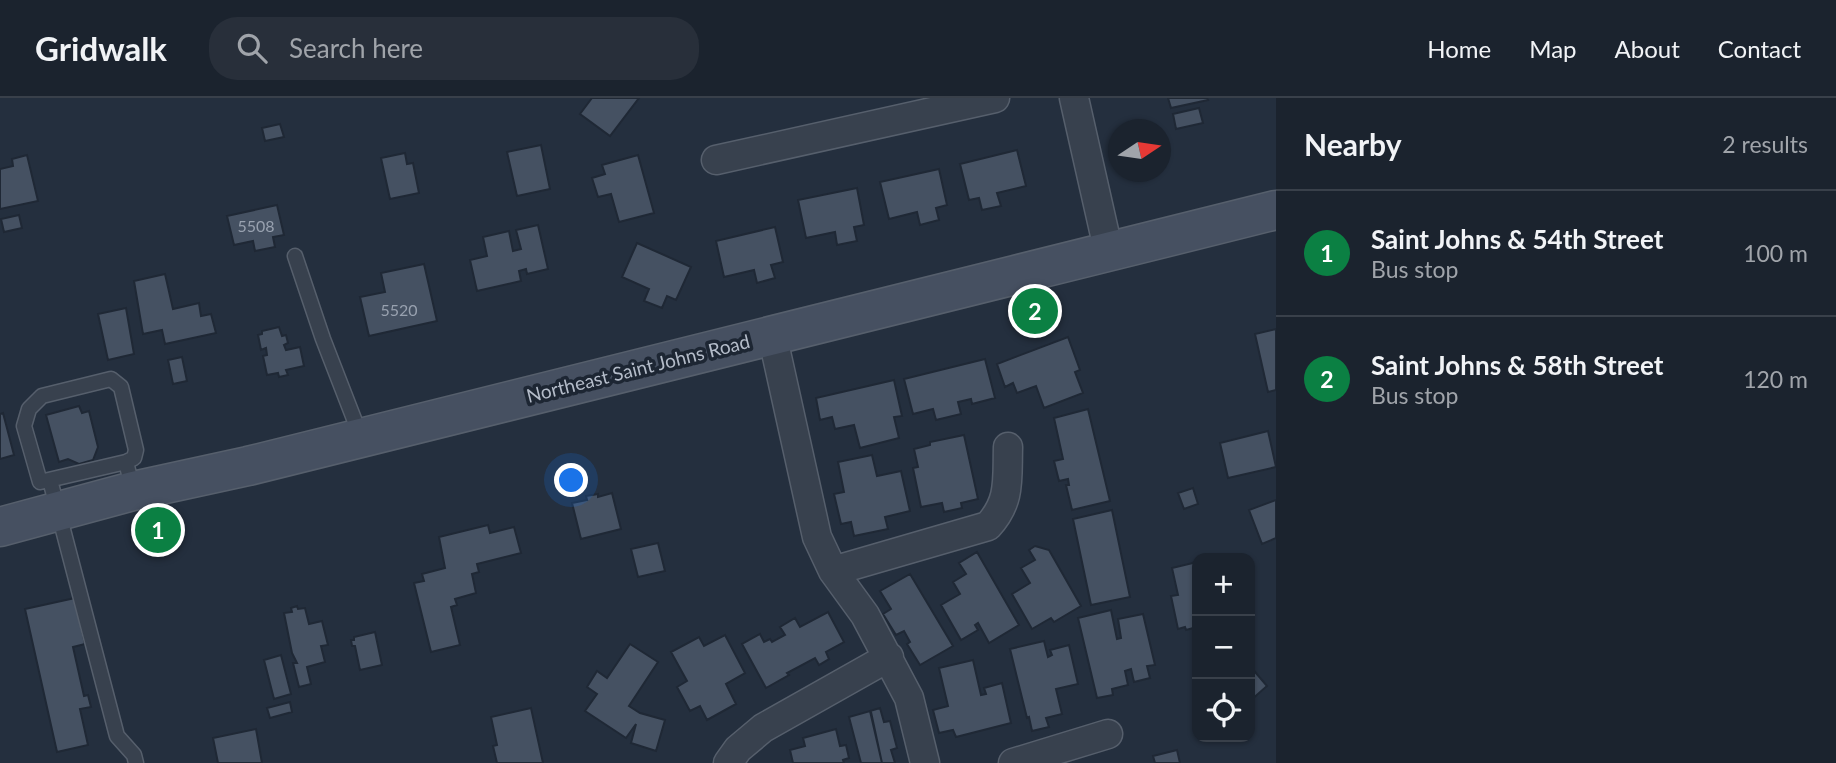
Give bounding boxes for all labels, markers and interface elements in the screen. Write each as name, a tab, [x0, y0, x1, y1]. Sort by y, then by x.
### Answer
search box	[209, 17, 699, 80]
text: Gridwalk	[35, 28, 167, 68]
icon: search	[233, 29, 271, 67]
text: Search here	[289, 32, 423, 64]
text: Home	[1427, 34, 1491, 63]
text: Map	[1529, 34, 1577, 63]
text: About	[1615, 34, 1680, 63]
text: Contact	[1718, 34, 1801, 63]
north arrow	[1108, 119, 1171, 182]
text: Nearby	[1304, 126, 1402, 162]
text: 2 results	[1722, 130, 1808, 158]
house number: 5508	[237, 216, 275, 235]
text: Saint Johns & 54th Street	[1371, 223, 1663, 255]
text: 1	[1320, 239, 1334, 267]
text: 100 m	[1743, 239, 1808, 267]
text: Bus stop	[1371, 255, 1458, 283]
pin: 2	[1012, 285, 1058, 337]
house number: 5520	[380, 300, 418, 319]
street label: Northeast Saint Johns Road	[524, 329, 752, 407]
text: Saint Johns & 58th Street	[1371, 349, 1663, 381]
text: 2	[1320, 365, 1334, 393]
text: 120 m	[1743, 365, 1808, 393]
text: Bus stop	[1371, 381, 1458, 409]
your location	[554, 463, 588, 497]
pin: 1	[135, 504, 181, 556]
map controls	[1192, 553, 1255, 742]
button: +	[1192, 553, 1255, 616]
button: −	[1192, 616, 1255, 679]
button: locate	[1192, 679, 1255, 742]

